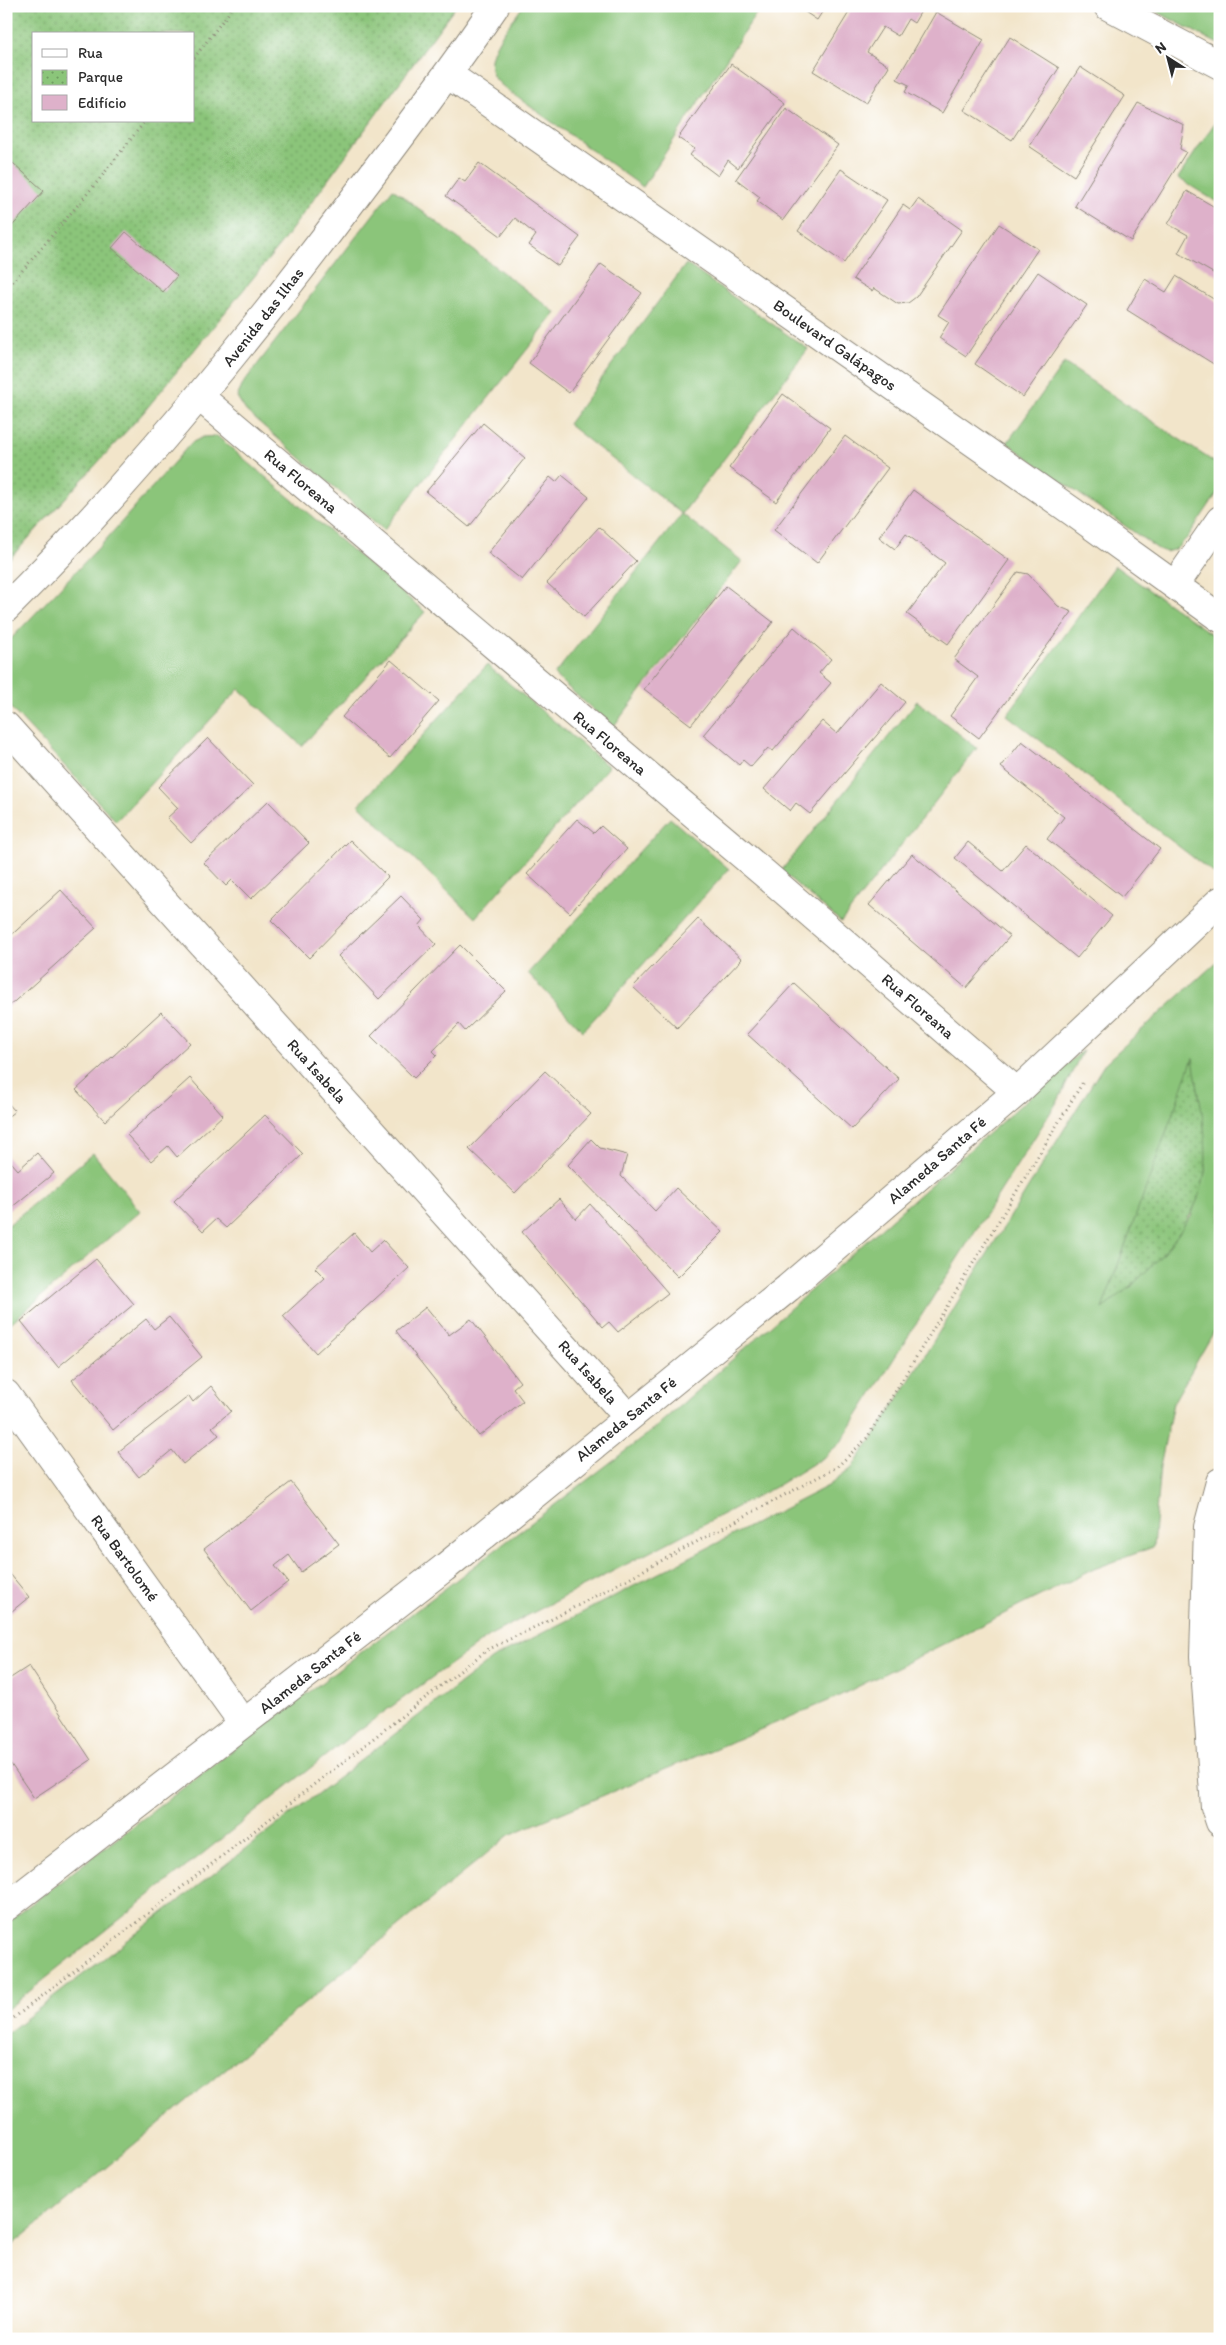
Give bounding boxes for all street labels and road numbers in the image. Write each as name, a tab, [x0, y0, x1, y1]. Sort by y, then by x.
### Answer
street label: Avenida das Ilhas	[218, 264, 308, 370]
street label: Boulevard Galápagos	[770, 295, 900, 395]
street label: Rua Floreana	[260, 445, 342, 518]
street label: Rua Floreana	[569, 707, 651, 780]
street label: Rua Floreana	[878, 969, 959, 1043]
street label: Rua Isabela	[283, 1035, 351, 1107]
street label: Alameda Santa Fé	[884, 1112, 990, 1208]
street label: Rua Isabela	[554, 1336, 622, 1408]
street label: Alameda Santa Fé	[572, 1373, 680, 1465]
street label: Rua Bartolomé	[87, 1511, 163, 1605]
street label: Alameda Santa Fé	[255, 1626, 365, 1718]

